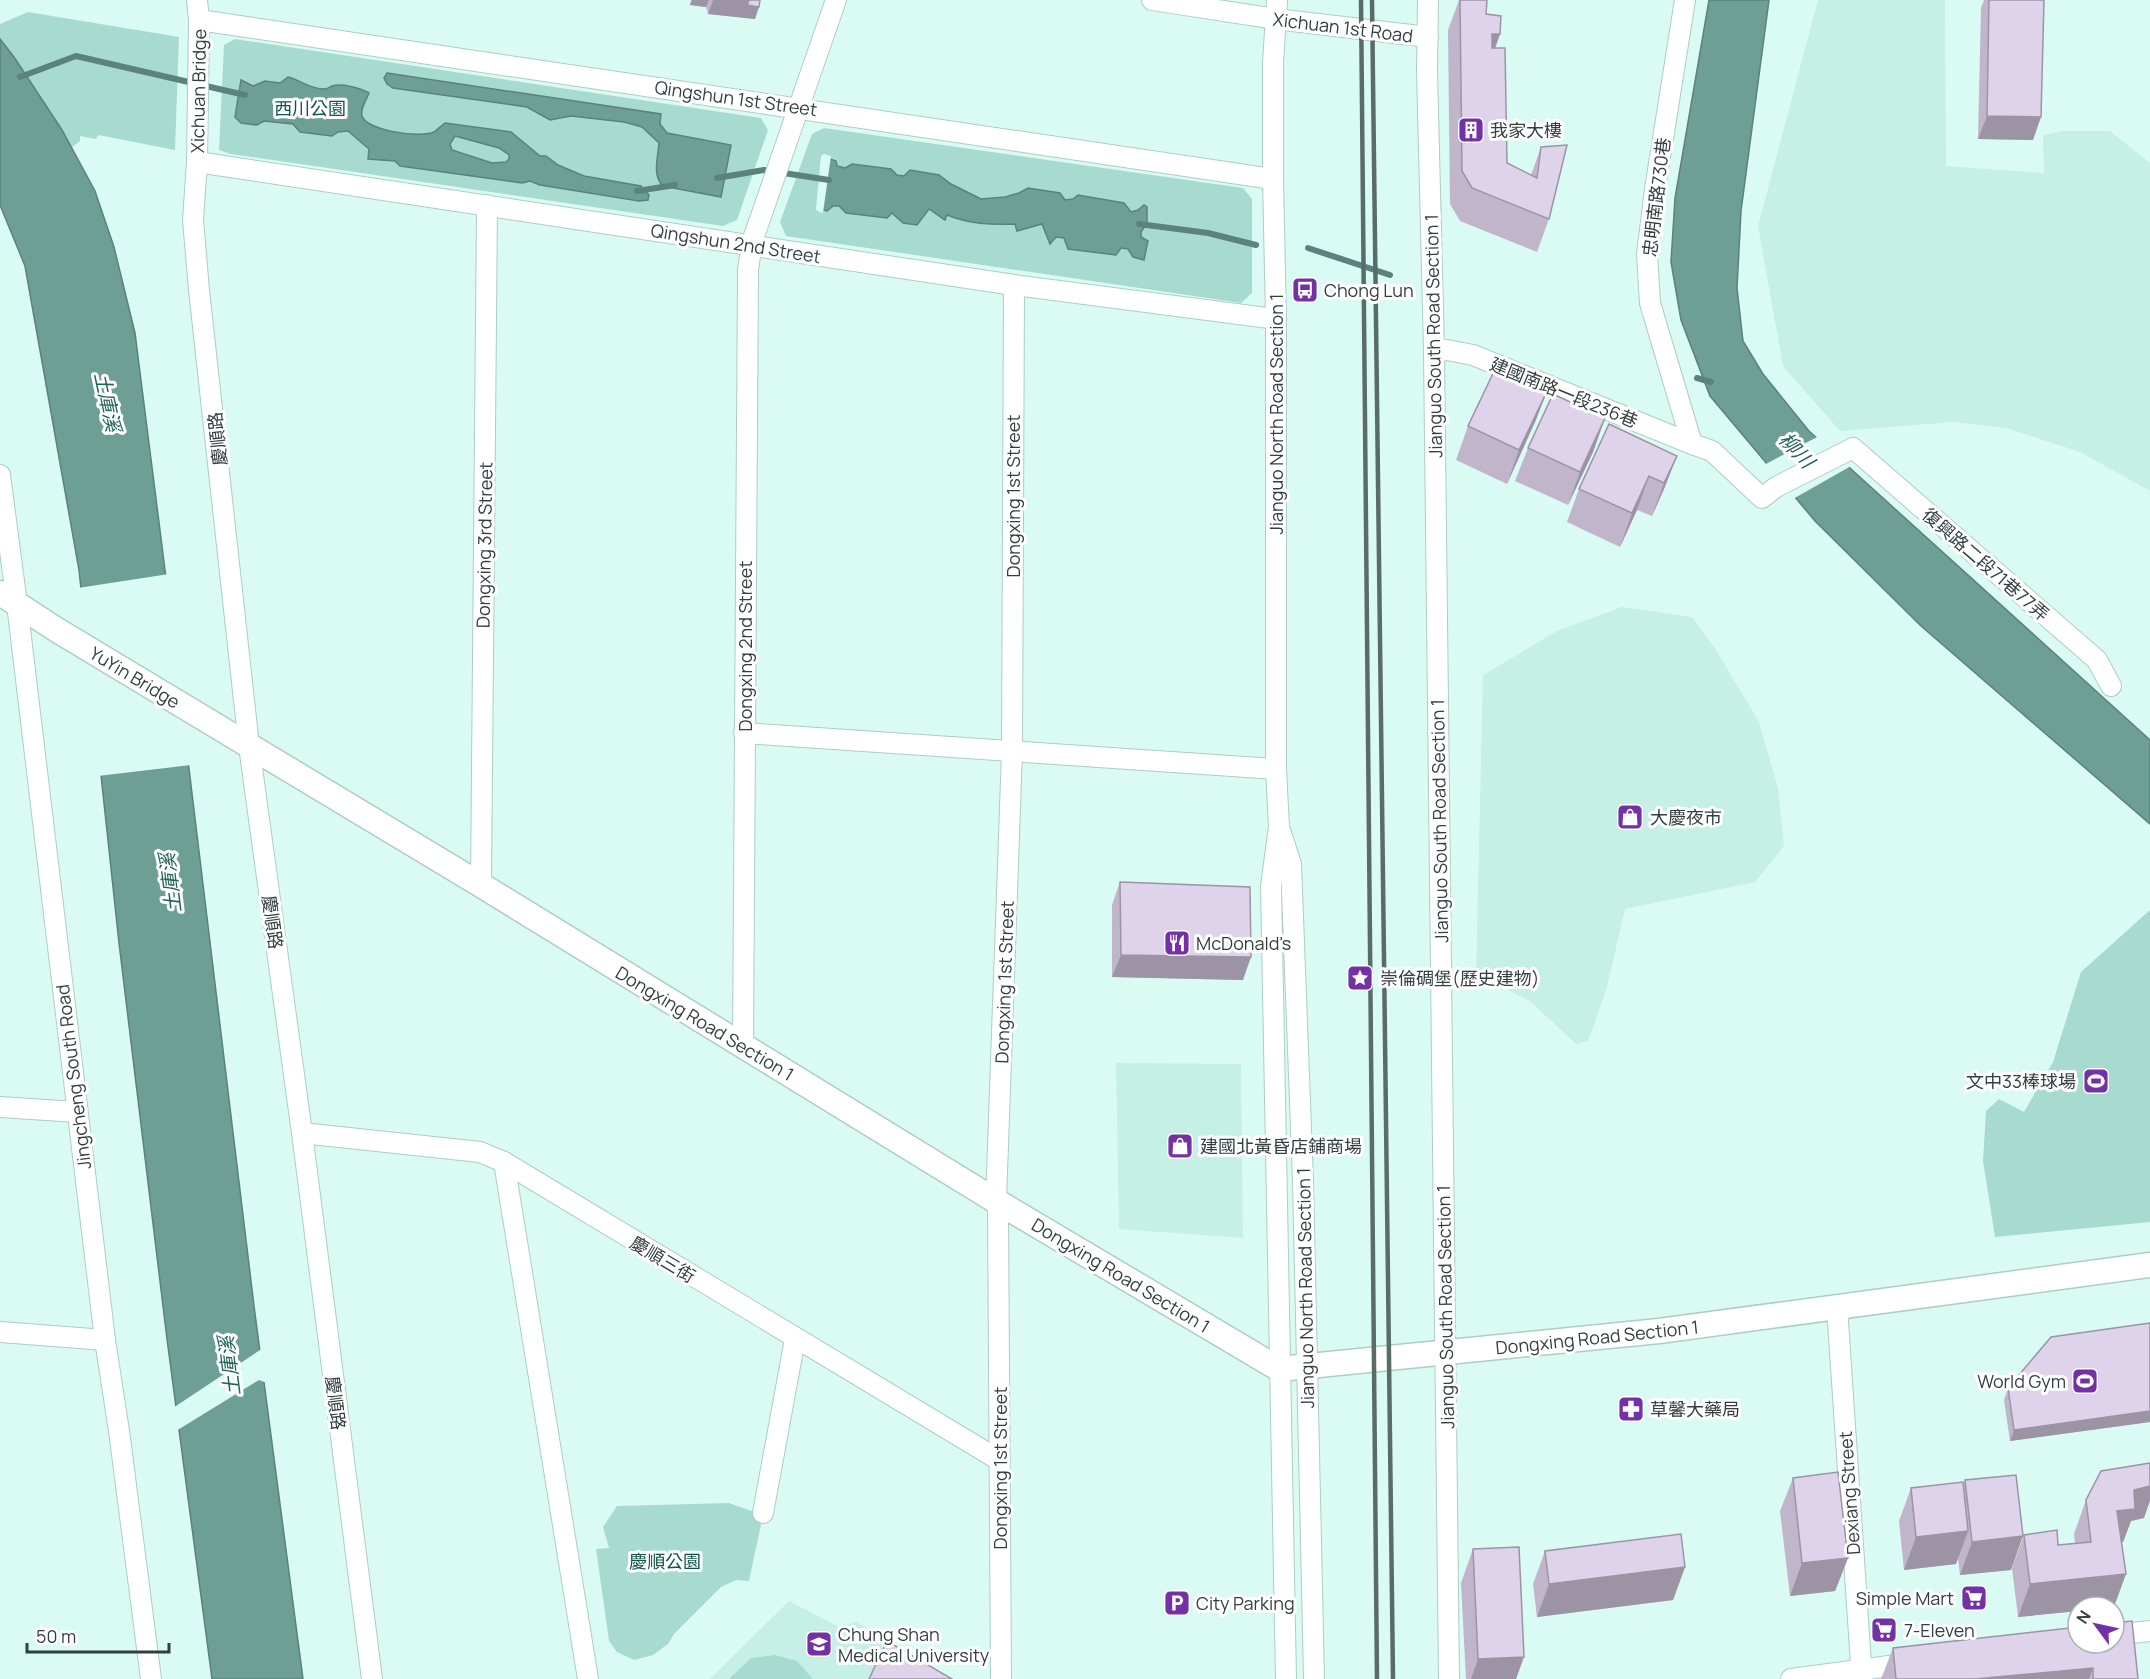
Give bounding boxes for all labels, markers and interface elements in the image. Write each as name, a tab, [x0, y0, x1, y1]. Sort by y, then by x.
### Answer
street label: Xichuan 1st Road	[1272, 7, 1414, 47]
street label: Xichuan Bridge	[185, 29, 211, 153]
street label: Qingshun 1st Street	[653, 75, 819, 121]
park label: 西川公園	[274, 96, 346, 120]
building icon: 我家大樓	[1456, 115, 1486, 145]
place label: 我家大樓	[1490, 118, 1562, 142]
street label: 忠明南路730巷	[1637, 136, 1675, 258]
street label: Jianguo South Road Section 1	[1419, 214, 1447, 458]
street label: Qingshun 2nd Street	[649, 218, 823, 268]
bus stop icon: Chong Lun	[1290, 275, 1320, 305]
place label: Chong Lun	[1324, 278, 1414, 302]
street label: Jianguo North Road Section 1	[1264, 293, 1288, 535]
street label: 建國南路一段236巷	[1487, 351, 1641, 433]
water label: 土庫溪	[89, 370, 128, 437]
street label: 慶順路	[202, 411, 232, 467]
street label: Dongxing 1st Street	[1001, 415, 1025, 577]
water label: 柳川	[1773, 426, 1822, 475]
street label: Dongxing 3rd Street	[471, 462, 497, 628]
street label: 復興路二段71巷77弄	[1918, 502, 2054, 626]
street label: Dongxing 2nd Street	[733, 561, 757, 731]
street label: YuYin Bridge	[85, 641, 185, 713]
street label: Jianguo South Road Section 1	[1425, 699, 1453, 943]
shop icon: 大慶夜市	[1615, 802, 1645, 832]
place label: 大慶夜市	[1650, 805, 1722, 829]
water label: 土庫溪	[153, 849, 187, 914]
street label: 慶順路	[257, 894, 289, 950]
street label: Dongxing 1st Street	[989, 900, 1019, 1064]
restaurant icon: McDonald's	[1162, 928, 1192, 958]
place label: McDonald's	[1196, 931, 1291, 955]
street label: Dongxing Road Section 1	[611, 960, 799, 1086]
place icon: 崇倫碉堡(歷史建物)	[1345, 963, 1375, 993]
place label: 崇倫碉堡(歷史建物)	[1380, 966, 1539, 990]
street label: Jingcheng South Road	[50, 983, 96, 1171]
sports icon: 文中33棒球場	[2081, 1066, 2111, 1096]
place label: 文中33棒球場	[1966, 1069, 2076, 1093]
shop icon: 建國北黃昏店鋪商場	[1165, 1131, 1195, 1161]
place label: 建國北黃昏店鋪商場	[1200, 1134, 1362, 1158]
street label: Jianguo North Road Section 1	[1291, 1167, 1319, 1409]
street label: Jianguo South Road Section 1	[1431, 1185, 1459, 1429]
street label: Dongxing Road Section 1	[1027, 1212, 1215, 1338]
street label: 慶順三街	[626, 1230, 700, 1288]
street label: Dongxing Road Section 1	[1494, 1314, 1700, 1360]
water label: 土庫溪	[212, 1332, 246, 1397]
sports icon: World Gym	[2070, 1366, 2100, 1396]
place label: World Gym	[1977, 1369, 2066, 1393]
street label: 慶順路	[321, 1375, 351, 1431]
street label: Dongxing 1st Street	[988, 1387, 1012, 1549]
pharmacy icon: 草馨大藥局	[1616, 1394, 1646, 1424]
place label: 草馨大藥局	[1650, 1397, 1740, 1421]
street label: Dexiang Street	[1833, 1430, 1865, 1556]
park label: 慶順公園	[629, 1549, 701, 1573]
supermarket icon: Simple Mart	[1959, 1583, 1989, 1613]
place label: Simple Mart	[1856, 1586, 1954, 1610]
parking icon: City Parking	[1162, 1588, 1192, 1618]
place label: City Parking	[1196, 1591, 1295, 1615]
north arrow	[2066, 1595, 2126, 1655]
text: N	[2071, 1606, 2096, 1628]
supermarket icon: 7-Eleven	[1869, 1615, 1899, 1645]
scale bar	[27, 1616, 170, 1654]
place label: 7-Eleven	[1904, 1618, 1975, 1642]
place label: Chung Shan Medical University	[838, 1622, 990, 1667]
text: 50 m	[36, 1624, 76, 1648]
school or university icon: Chung Shan Medical University	[804, 1629, 834, 1659]

